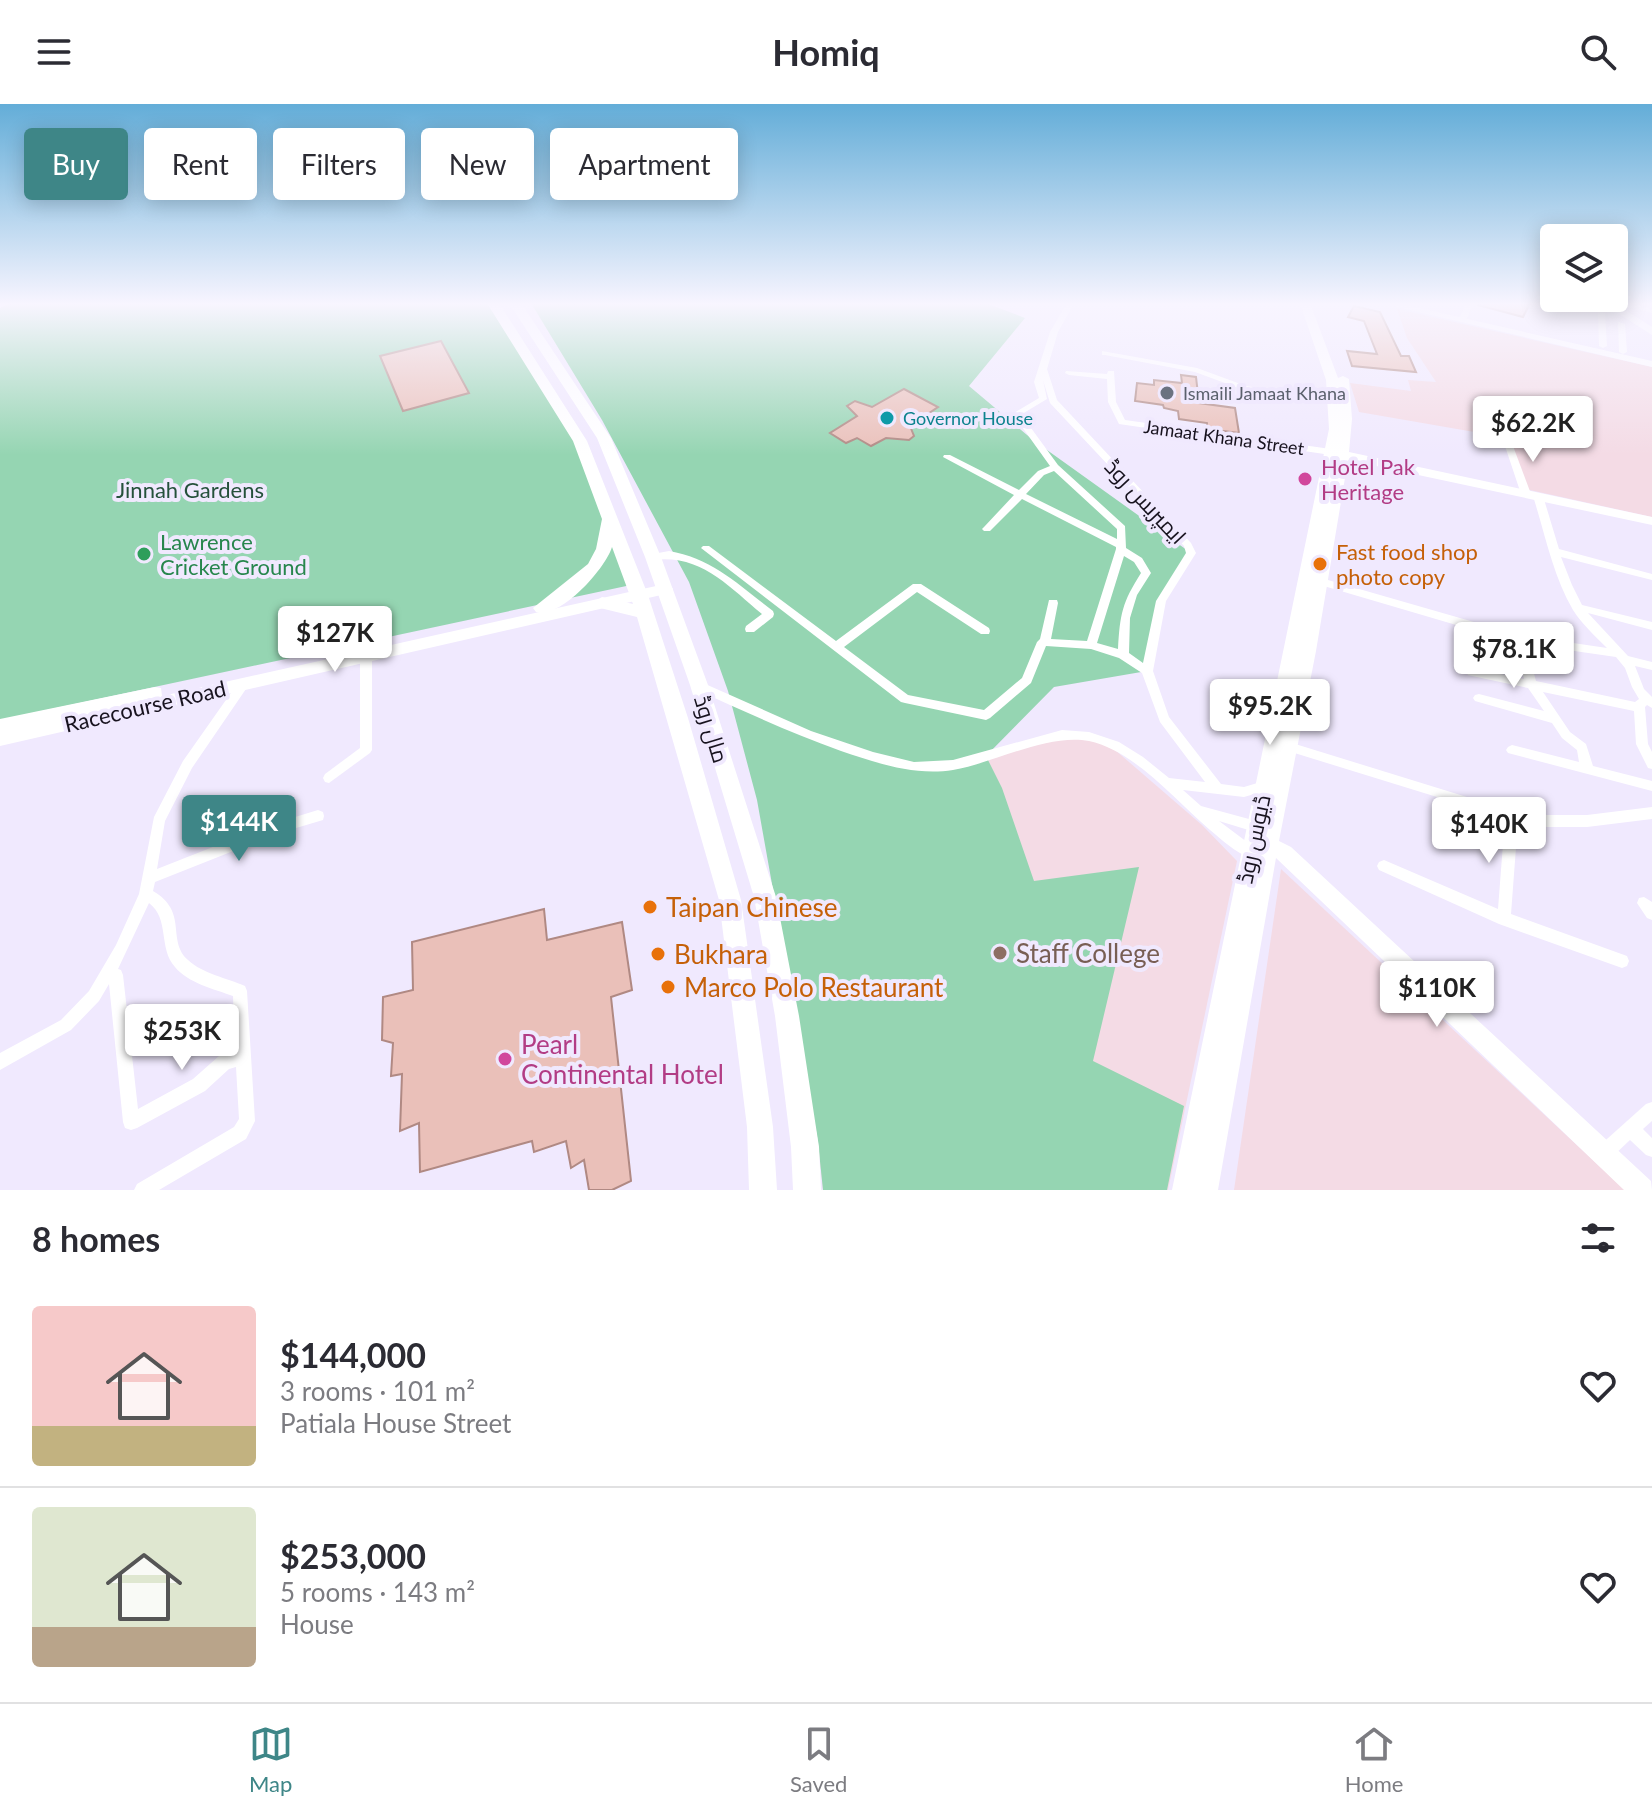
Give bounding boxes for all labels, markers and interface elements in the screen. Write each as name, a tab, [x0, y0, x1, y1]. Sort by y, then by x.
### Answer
icon: menu	[32, 30, 76, 74]
text: Homiq	[772, 30, 880, 74]
icon: search	[1576, 30, 1620, 74]
chip: Buy	[24, 128, 128, 200]
chip: Rent	[144, 128, 257, 200]
chip: Filters	[273, 128, 405, 200]
chip: New	[421, 128, 534, 200]
chip: Apartment	[550, 128, 738, 200]
map controls	[1540, 224, 1628, 312]
button: layers	[1540, 224, 1628, 312]
place label: Ismaili Jamaat Khana	[1183, 382, 1346, 404]
marker: Ismaili Jamaat Khana	[1158, 384, 1176, 402]
pin: $62.2K	[1468, 396, 1598, 464]
text: $62.2K	[1491, 406, 1575, 438]
place label: Governor House	[903, 407, 1033, 429]
marker: Governor House	[878, 409, 896, 427]
street label: Jamaat Khana Street	[1142, 415, 1306, 459]
street label: ایمپریس روڈ	[1098, 453, 1192, 551]
place label: Hotel Pak Heritage	[1321, 453, 1416, 505]
marker: Hotel Pak Heritage	[1296, 470, 1314, 488]
park label: Jinnah Gardens	[116, 476, 264, 503]
place label: Lawrence Cricket Ground	[160, 528, 307, 580]
place label: Fast food shop photo copy	[1336, 538, 1478, 590]
marker: Lawrence Cricket Ground	[135, 545, 153, 563]
marker: Fast food shop photo copy	[1311, 555, 1329, 573]
pin: $127K	[279, 606, 391, 674]
text: $127K	[296, 616, 374, 648]
pin: $78.1K	[1449, 622, 1579, 690]
text: $78.1K	[1472, 632, 1556, 664]
street label: Racecourse Road	[62, 674, 228, 738]
pin: $95.2K	[1205, 679, 1335, 747]
text: $95.2K	[1228, 689, 1312, 721]
street label: مال روڈ	[689, 692, 735, 766]
street label: ڈیوس روڈ	[1230, 792, 1277, 886]
pin: $144K	[183, 795, 295, 863]
pin: $140K	[1433, 797, 1545, 865]
text: $144K	[200, 805, 278, 837]
text: $140K	[1450, 807, 1528, 839]
place label: Taipan Chinese	[666, 891, 838, 923]
marker: Taipan Chinese	[641, 898, 659, 916]
place label: Staff College	[1016, 937, 1160, 969]
place label: Bukhara	[674, 938, 768, 970]
marker: Staff College	[991, 944, 1009, 962]
marker: Bukhara	[649, 945, 667, 963]
pin: $110K	[1381, 961, 1493, 1029]
place label: Marco Polo Restaurant	[684, 971, 944, 1003]
text: $110K	[1398, 971, 1476, 1003]
marker: Marco Polo Restaurant	[659, 978, 677, 996]
pin: $253K	[126, 1004, 238, 1072]
text: $253K	[143, 1014, 221, 1046]
place label: Pearl Continental Hotel	[521, 1028, 724, 1090]
marker: Pearl Continental Hotel	[496, 1050, 514, 1068]
icon: filters	[1576, 1216, 1620, 1260]
text: 8 homes	[32, 1218, 160, 1259]
text: $144,000	[280, 1334, 426, 1375]
icon: home	[96, 1338, 192, 1434]
icon: heart	[1576, 1364, 1620, 1408]
text: 3 rooms · 101 m²	[280, 1375, 475, 1407]
text: Patiala House Street	[280, 1407, 511, 1439]
text: $253,000	[280, 1535, 426, 1576]
icon: home	[96, 1539, 192, 1635]
icon: heart	[1576, 1565, 1620, 1609]
text: 5 rooms · 143 m²	[280, 1576, 475, 1608]
text: House	[280, 1608, 354, 1640]
tab: Map	[249, 1722, 293, 1797]
tab: Saved	[790, 1722, 847, 1797]
tab: Home	[1345, 1722, 1403, 1797]

